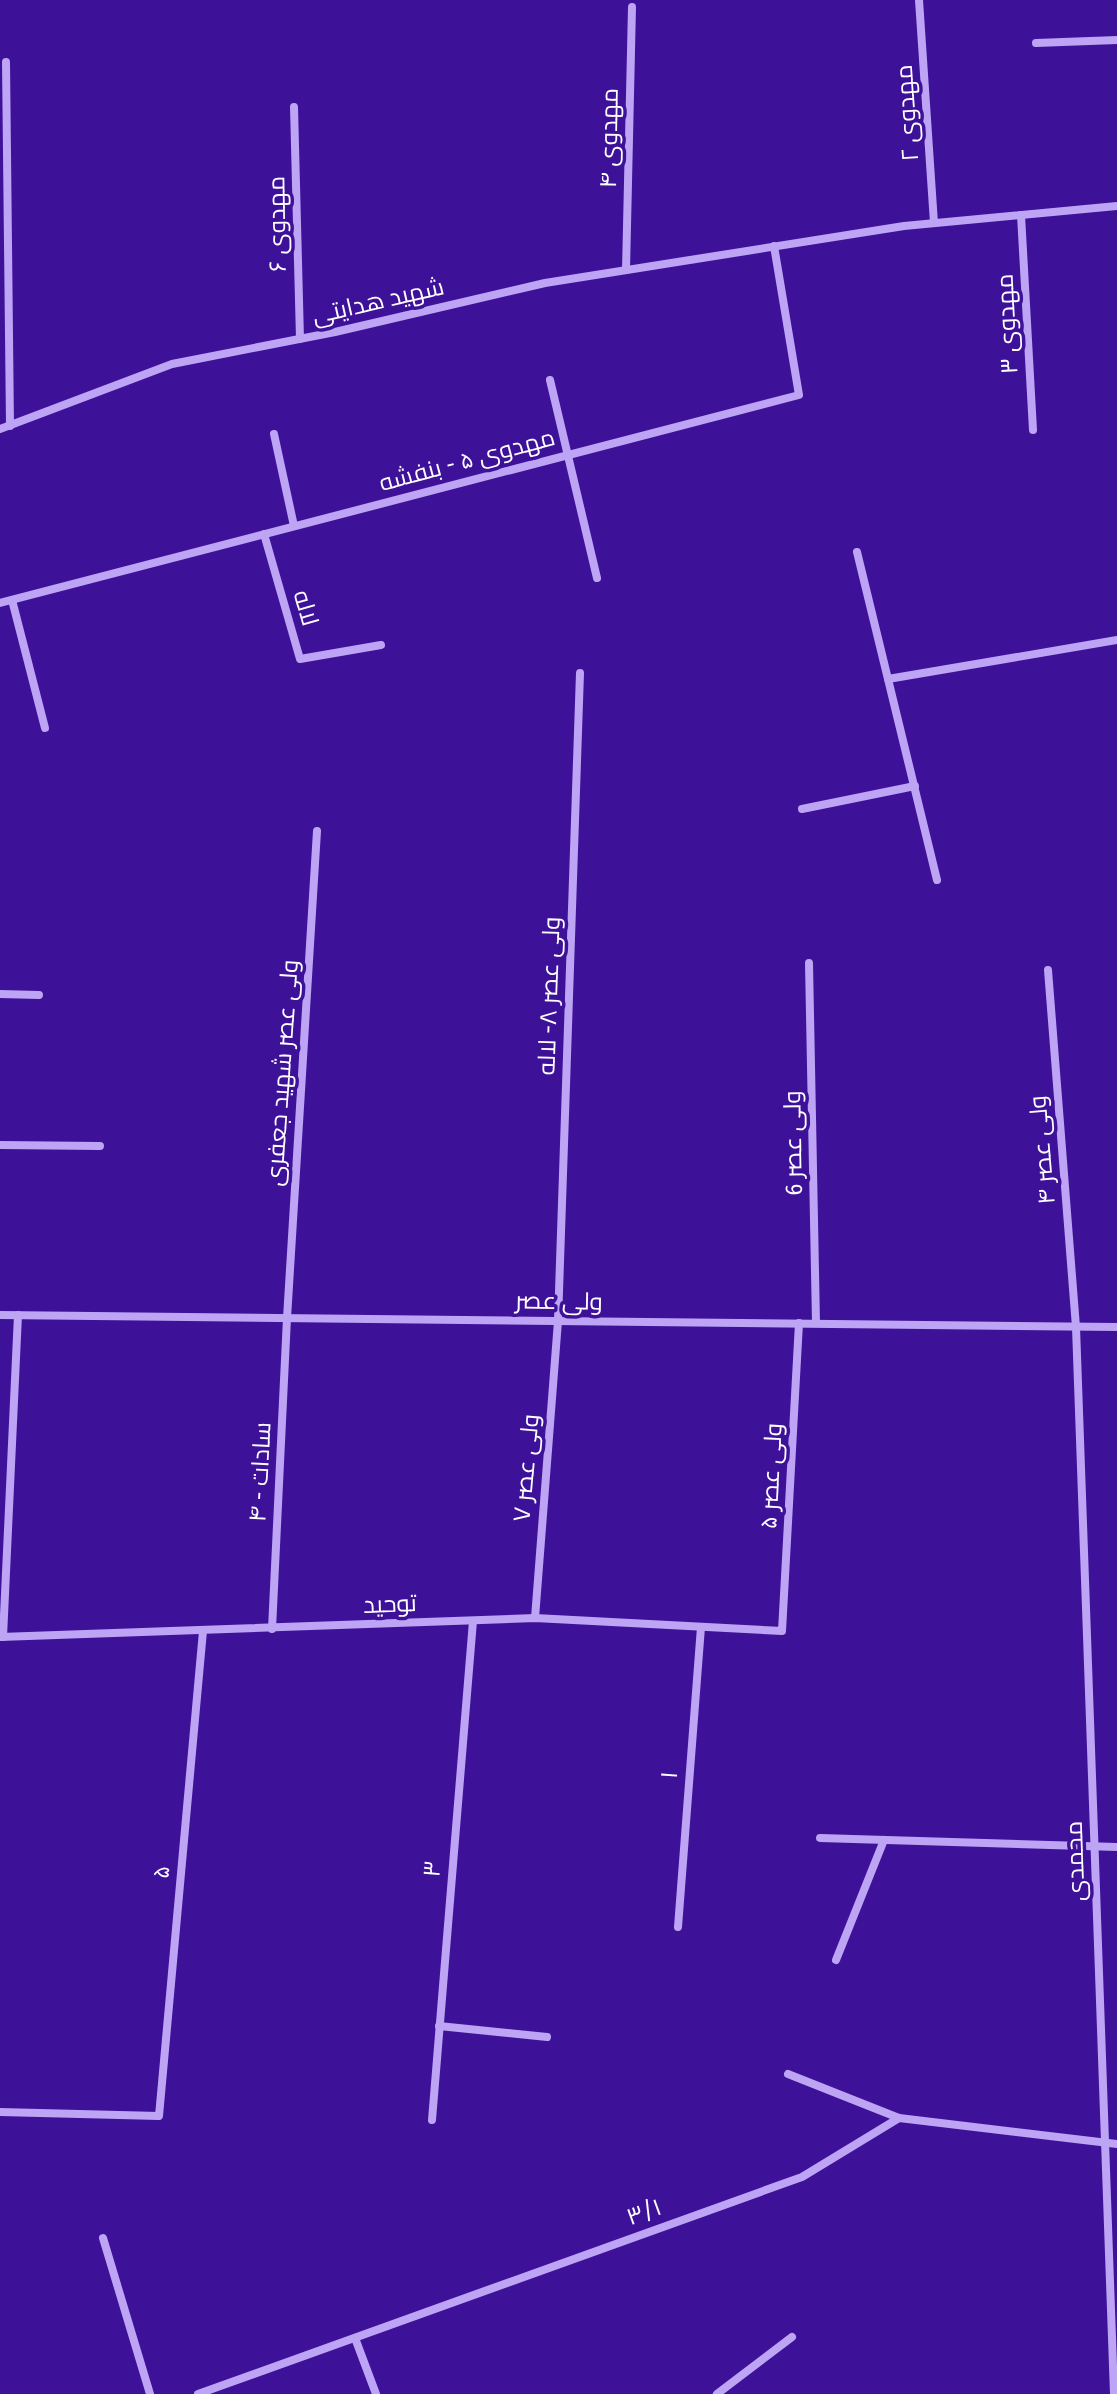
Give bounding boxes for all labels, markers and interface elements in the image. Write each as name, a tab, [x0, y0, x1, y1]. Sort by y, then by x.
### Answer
street label: مهدوی ۲	[890, 64, 924, 162]
street label: مهدوی ۴	[594, 88, 624, 188]
street label: مهدوی ۶	[262, 176, 292, 272]
street label: شهید هدایتی	[309, 272, 447, 330]
street label: مهدوی ۳	[990, 273, 1024, 375]
street label: مهدوی ۵ - بنفشه	[376, 423, 558, 497]
street label: لاله	[288, 587, 324, 629]
street label: ولی عصر ۸- لاله	[532, 916, 566, 1076]
street label: ولی عصر شهید جعفری	[260, 959, 304, 1187]
street label: ولی عصر 6	[778, 1090, 808, 1196]
street label: ولی عصر ۴	[1023, 1094, 1061, 1206]
street label: ولی عصر	[513, 1286, 603, 1316]
street label: ولی عصر ۷	[507, 1413, 545, 1523]
street label: ۴ - سادات	[243, 1421, 277, 1523]
street label: ولی عصر ۵	[754, 1422, 788, 1530]
street label: توحید	[363, 1589, 418, 1619]
street label: ۱	[655, 1770, 683, 1780]
street label: محمدی	[1060, 1820, 1090, 1902]
street label: ۳	[417, 1860, 447, 1878]
street label: ۵	[146, 1864, 176, 1880]
street label: ۳/۱	[623, 2193, 665, 2231]

